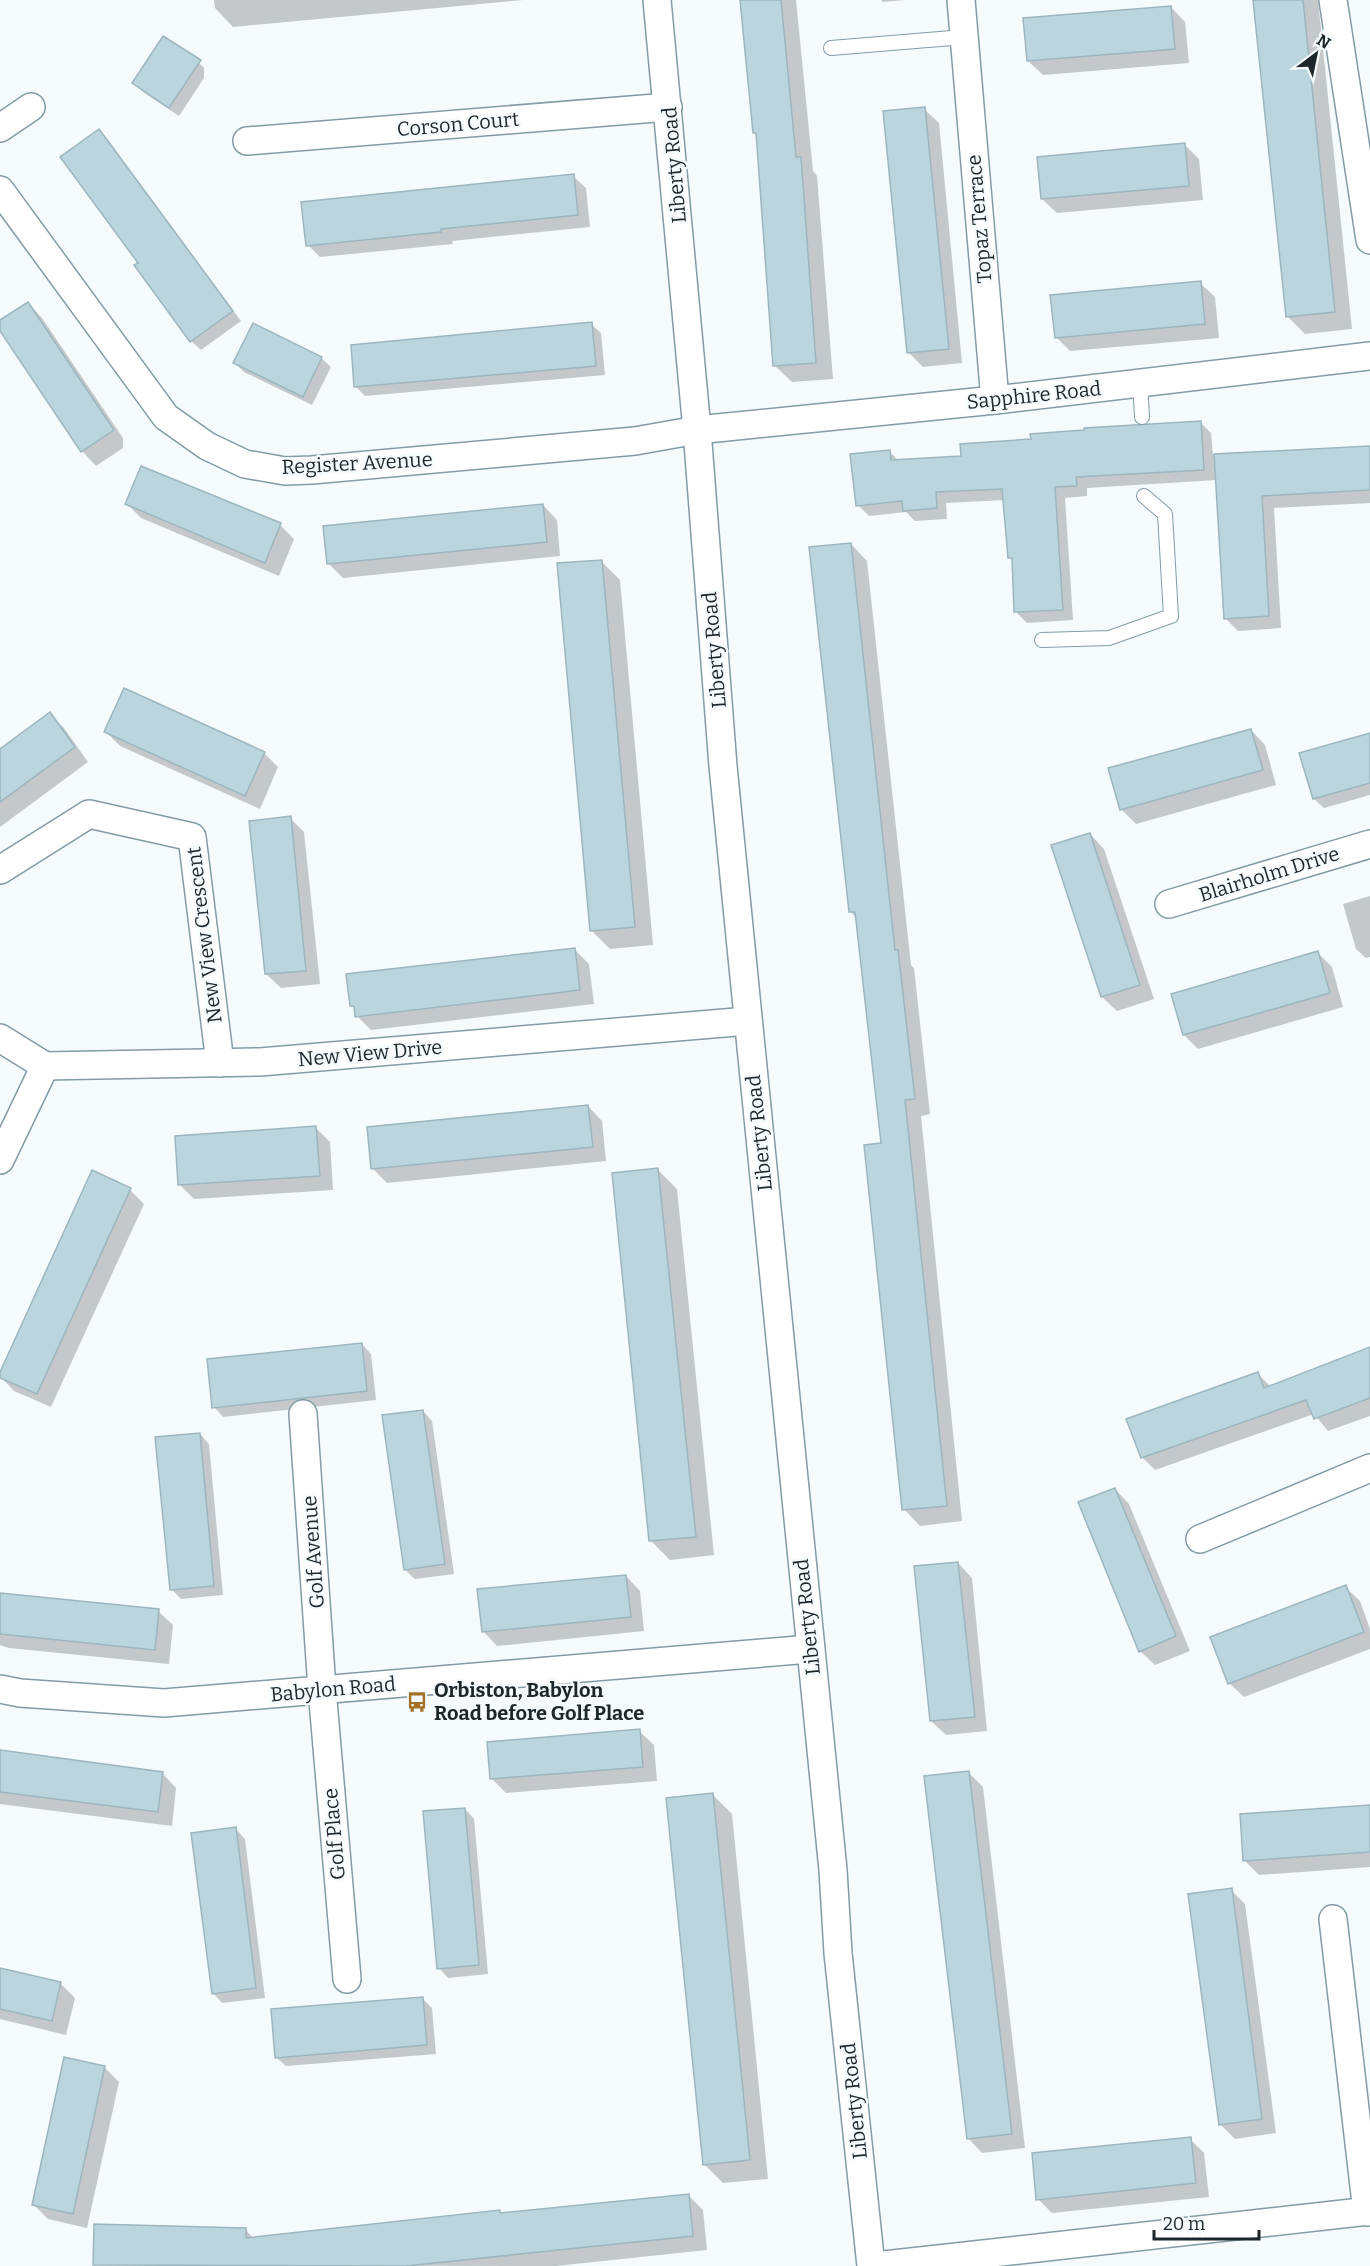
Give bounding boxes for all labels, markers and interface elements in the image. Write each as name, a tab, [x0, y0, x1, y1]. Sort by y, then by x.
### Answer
north arrow	[1286, 24, 1346, 84]
text: N	[1313, 30, 1334, 53]
street label: Liberty Road	[657, 106, 691, 224]
street label: Corson Court	[396, 107, 520, 141]
street label: Topaz Terrace	[961, 154, 997, 284]
street label: Sapphire Road	[966, 376, 1103, 414]
street label: Register Avenue	[281, 447, 433, 479]
street label: Liberty Road	[697, 591, 731, 709]
street label: Blairholm Drive	[1196, 841, 1342, 907]
street label: New View Crescent	[181, 845, 227, 1025]
street label: New View Drive	[297, 1035, 443, 1071]
street label: Liberty Road	[741, 1074, 777, 1192]
street label: Golf Avenue	[297, 1495, 329, 1609]
street label: Liberty Road	[789, 1558, 825, 1676]
street label: Babylon Road	[269, 1672, 397, 1706]
place label: Orbiston, Babylon Road before Golf Place	[434, 1678, 644, 1725]
bus stop icon: Orbiston, Babylon Road before Golf Place	[405, 1690, 429, 1714]
street label: Golf Place	[318, 1787, 350, 1881]
street label: Liberty Road	[836, 2042, 872, 2160]
scale bar	[1154, 2203, 1259, 2241]
text: 20 m	[1163, 2213, 1205, 2235]

